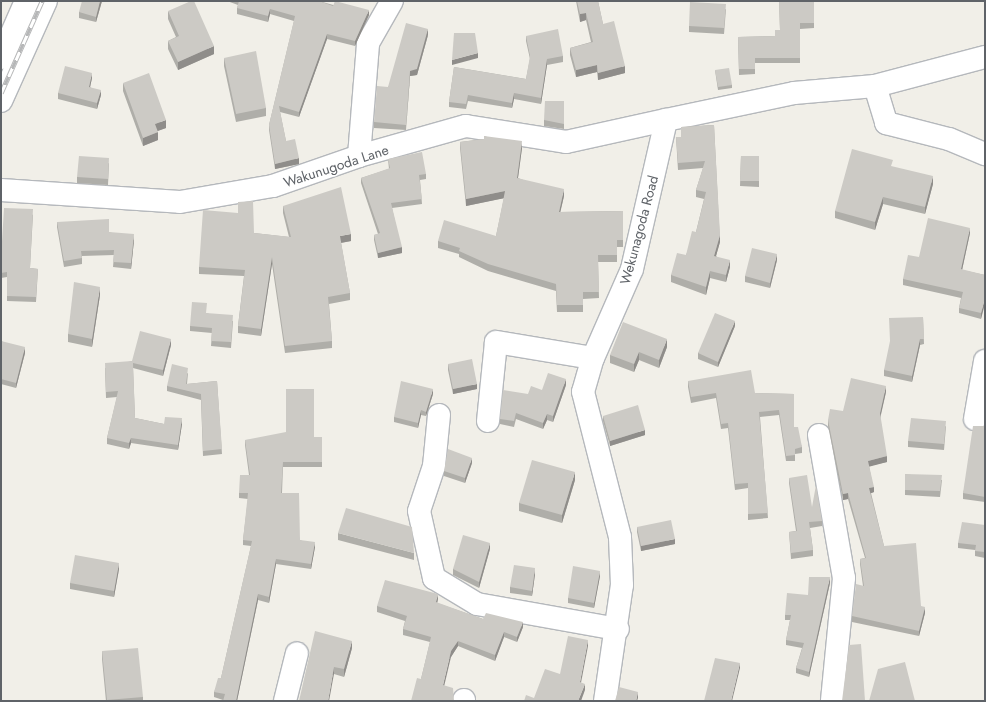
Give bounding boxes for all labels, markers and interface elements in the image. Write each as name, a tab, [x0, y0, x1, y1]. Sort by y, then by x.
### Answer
street label: Wakunugoda Lane	[281, 141, 391, 191]
street label: Wekunagoda Road	[616, 174, 662, 286]

